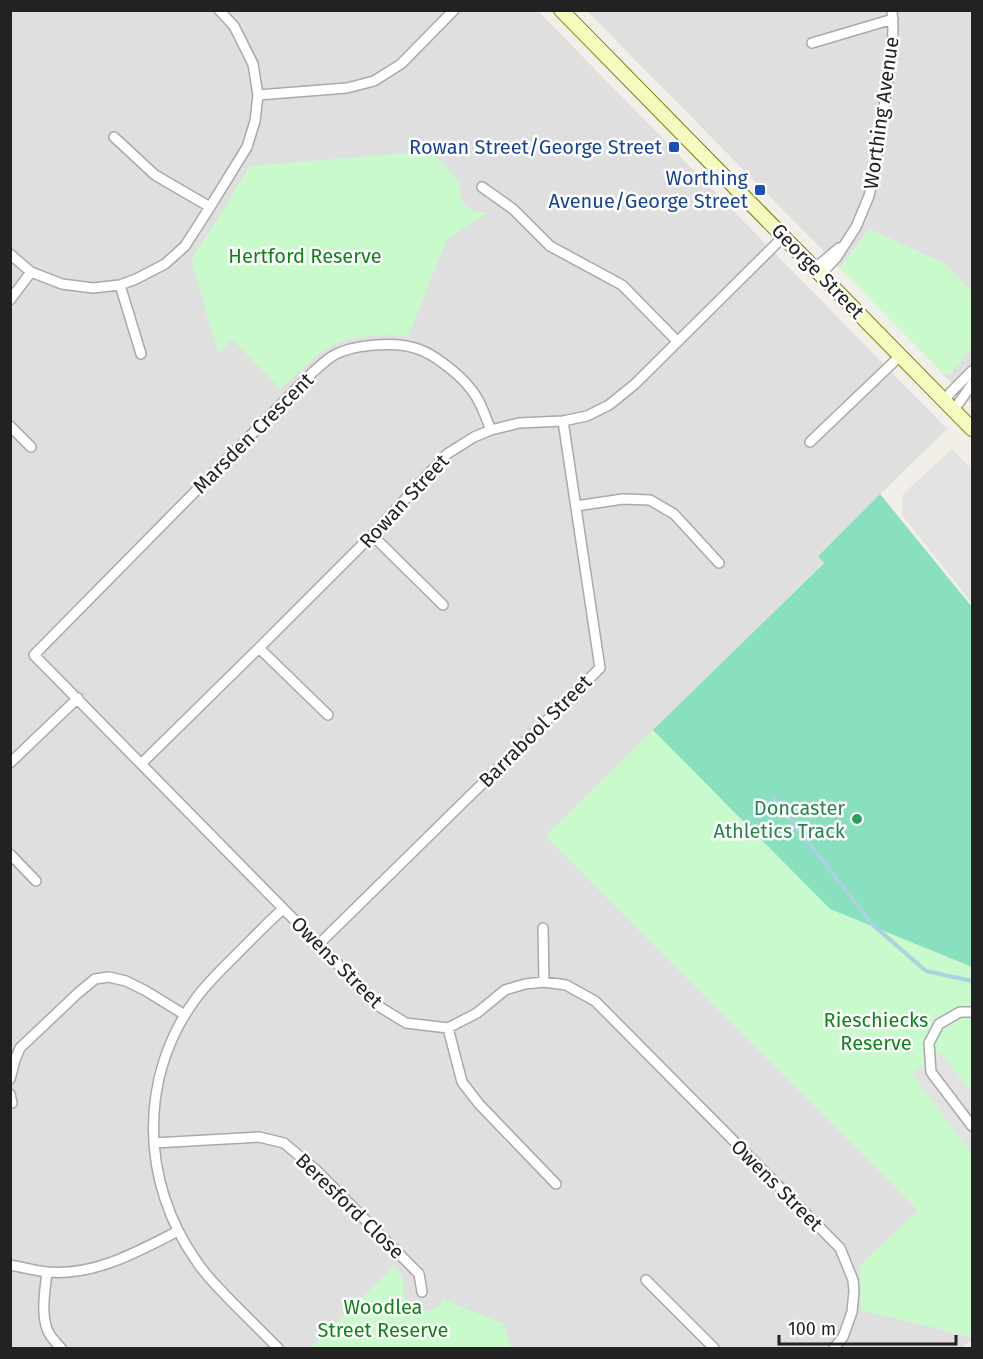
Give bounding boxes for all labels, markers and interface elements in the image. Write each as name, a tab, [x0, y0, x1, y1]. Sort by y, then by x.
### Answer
street label: Worthing Avenue	[858, 35, 904, 191]
place label: Rowan Street/George Street	[409, 135, 663, 159]
marker: Rowan Street/George Street	[667, 140, 681, 154]
place label: Worthing Avenue/George Street	[548, 166, 749, 213]
marker: Worthing Avenue/George Street	[753, 183, 767, 197]
street label: George Street	[767, 218, 870, 324]
park label: Hertford Reserve	[228, 244, 382, 268]
street label: Marsden Crescent	[188, 367, 319, 498]
street label: Rowan Street	[354, 448, 454, 553]
street label: Barrabool Street	[474, 669, 597, 792]
place label: Doncaster Athletics Track	[713, 796, 846, 843]
marker: Doncaster Athletics Track	[850, 812, 864, 826]
street label: Owens Street	[286, 911, 388, 1013]
park label: Rieschiecks Reserve	[824, 1008, 928, 1055]
street label: Owens Street	[726, 1134, 828, 1236]
street label: Beresford Close	[291, 1148, 409, 1264]
park label: Woodlea Street Reserve	[318, 1295, 448, 1342]
scale bar	[779, 1308, 956, 1346]
text: 100 m	[788, 1318, 836, 1340]

